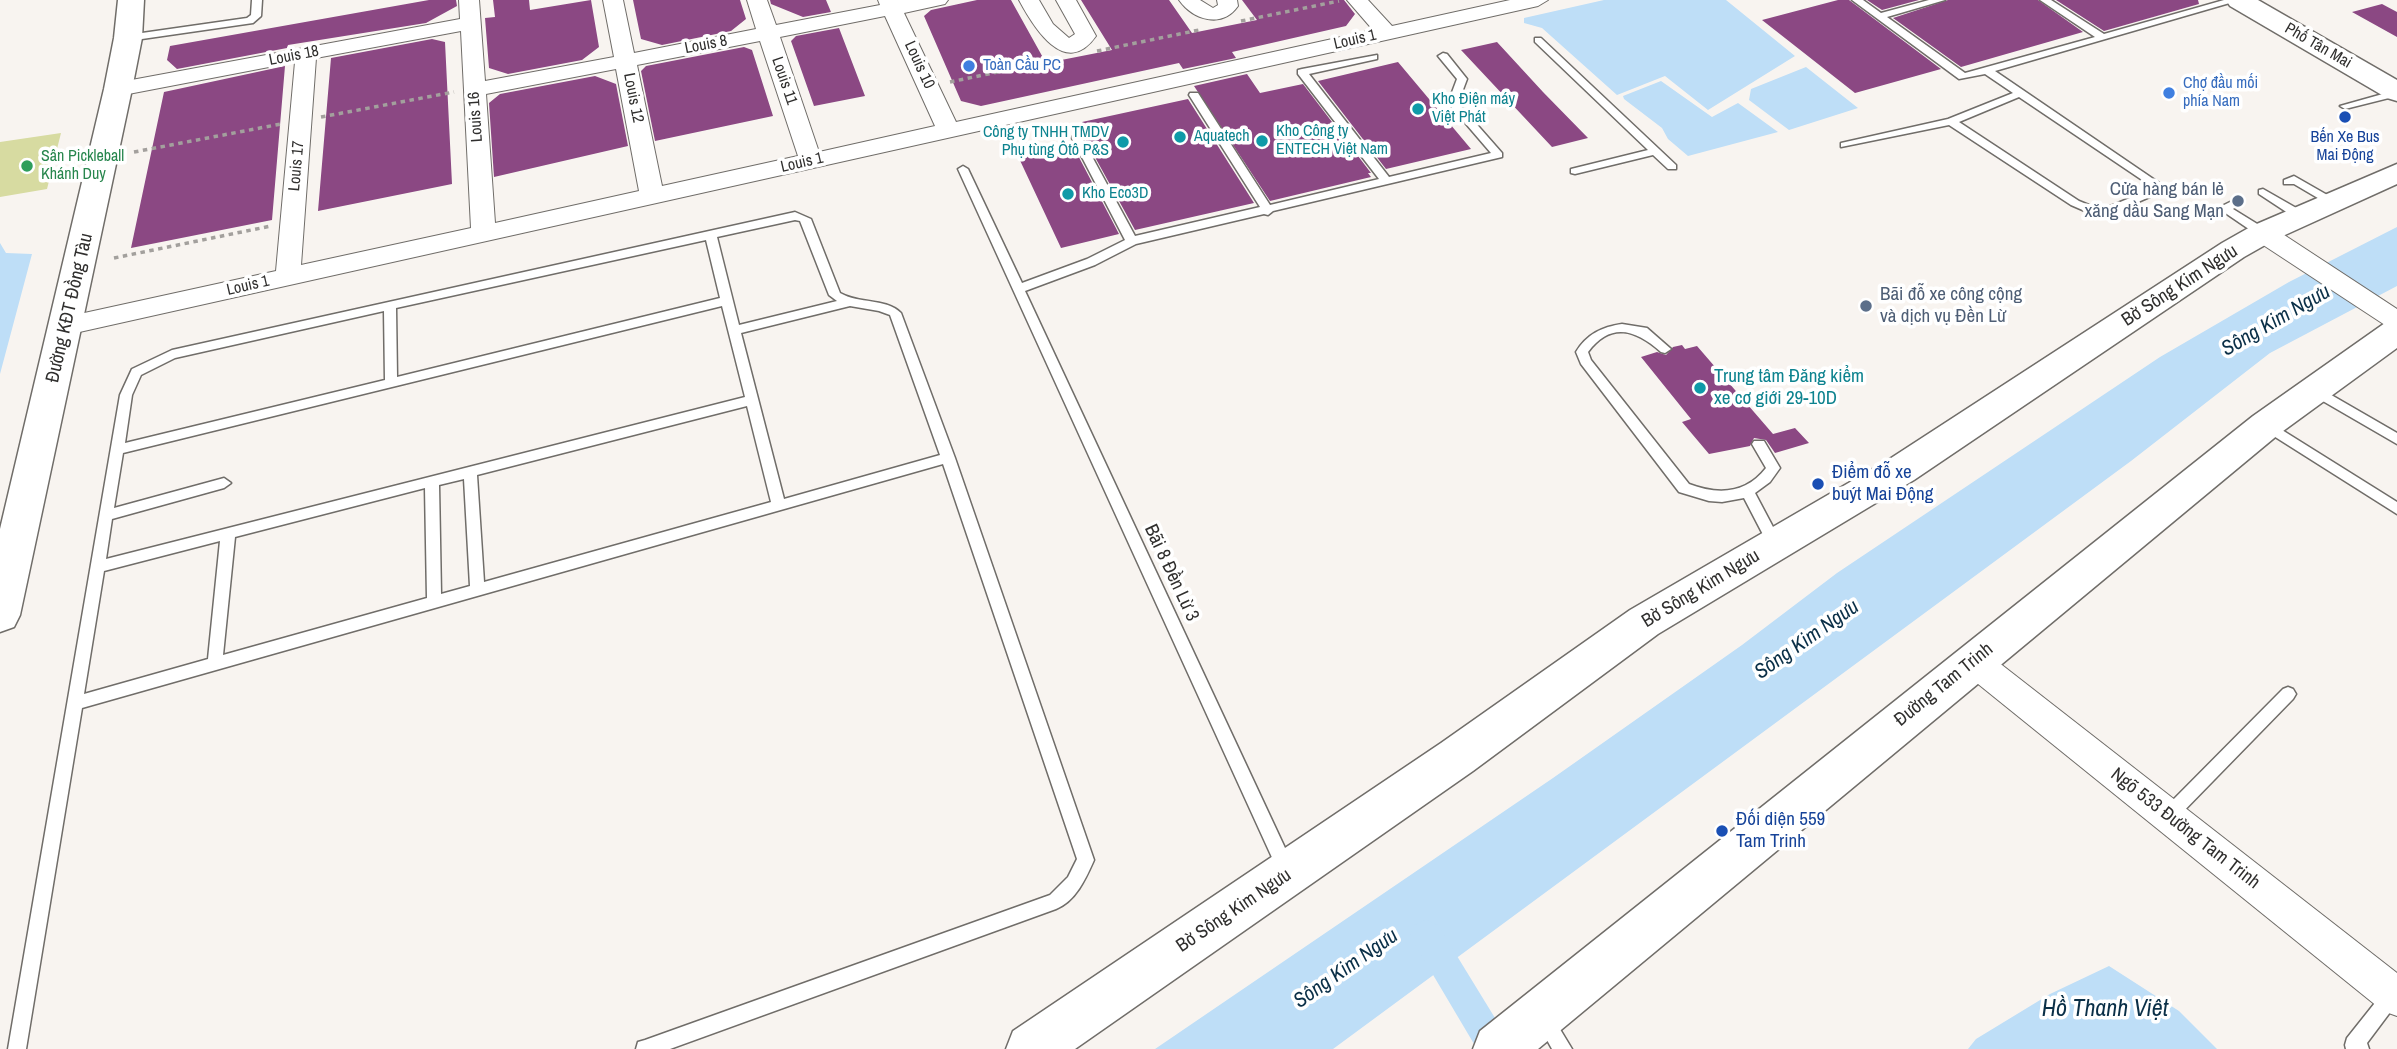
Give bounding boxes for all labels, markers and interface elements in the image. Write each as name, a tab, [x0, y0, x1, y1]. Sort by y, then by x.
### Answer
street label: Phố Tân Mai	[2281, 19, 2355, 73]
street label: Louis 1	[1332, 26, 1378, 54]
street label: Louis 8	[683, 31, 729, 59]
street label: Louis 10	[900, 38, 938, 92]
street label: Louis 18	[267, 42, 321, 70]
street label: Louis 11	[767, 55, 801, 107]
place label: Toàn Cầu PC	[983, 56, 1061, 76]
marker: Toàn Cầu PC	[961, 58, 977, 74]
street label: Louis 12	[619, 71, 647, 125]
place label: Chợ đầu mối phía Nam	[2183, 74, 2258, 112]
marker: Chợ đầu mối phía Nam	[2161, 85, 2177, 101]
place label: Kho Điện máy Việt Phát	[1432, 90, 1515, 128]
street label: Louis 16	[465, 91, 487, 143]
marker: Kho Điện máy Việt Phát	[1410, 101, 1426, 117]
marker: Bến Xe Bus Mai Động	[2337, 109, 2353, 125]
place label: Kho Công ty ENTECH Việt Nam	[1276, 122, 1388, 160]
place label: Công ty TNHH TMDV Phụ tùng Ôtô P&S	[983, 123, 1109, 161]
place label: Aquatech	[1194, 127, 1249, 147]
place label: Bến Xe Bus Mai Động	[2311, 128, 2379, 166]
marker: Aquatech	[1172, 129, 1188, 145]
marker: Kho Công ty ENTECH Việt Nam	[1254, 133, 1270, 149]
marker: Công ty TNHH TMDV Phụ tùng Ôtô P&S	[1115, 134, 1131, 150]
street label: Louis 17	[285, 140, 309, 192]
place label: Sân Pickleball Khánh Duy	[41, 147, 124, 185]
street label: Louis 1	[779, 149, 825, 177]
marker: Sân Pickleball Khánh Duy	[19, 158, 35, 174]
place label: Cửa hàng bán lẻ xăng dầu Sang Mạn	[2085, 179, 2224, 223]
place label: Kho Eco3D	[1082, 184, 1148, 204]
marker: Kho Eco3D	[1060, 186, 1076, 202]
marker: Cửa hàng bán lẻ xăng dầu Sang Mạn	[2230, 193, 2246, 209]
street label: Đường KĐT Đồng Tàu	[42, 231, 98, 385]
street label: Bờ Sông Kim Ngưu	[2118, 240, 2242, 332]
street label: Louis 1	[225, 272, 271, 300]
water label: Sông Kim Ngưu	[2217, 280, 2335, 362]
place label: Bãi đỗ xe công cộng và dịch vụ Đền Lừ	[1880, 284, 2022, 328]
marker: Bãi đỗ xe công cộng và dịch vụ Đền Lừ	[1858, 298, 1874, 314]
place label: Trung tâm Đăng kiểm xe cơ giới 29-10D	[1714, 366, 1864, 410]
marker: Trung tâm Đăng kiểm xe cơ giới 29-10D	[1692, 380, 1708, 396]
place label: Điểm đỗ xe buýt Mai Động	[1832, 462, 1933, 506]
marker: Điểm đỗ xe buýt Mai Động	[1810, 476, 1826, 492]
street label: Bãi 8 Đền Lừ 3	[1139, 521, 1203, 625]
street label: Bờ Sông Kim Ngưu	[1638, 545, 1764, 633]
water label: Sông Kim Ngưu	[1750, 595, 1864, 685]
street label: Đường Tam Trinh	[1890, 638, 1998, 732]
street label: Ngõ 533 Đường Tam Trinh	[2106, 764, 2264, 894]
place label: Đối diện 559 Tam Trinh	[1736, 809, 1825, 853]
marker: Đối diện 559 Tam Trinh	[1714, 823, 1730, 839]
street label: Bờ Sông Kim Ngưu	[1172, 864, 1296, 958]
water label: Sông Kim Ngưu	[1289, 924, 1403, 1014]
water label: Hồ Thanh Việt	[2042, 996, 2168, 1024]

